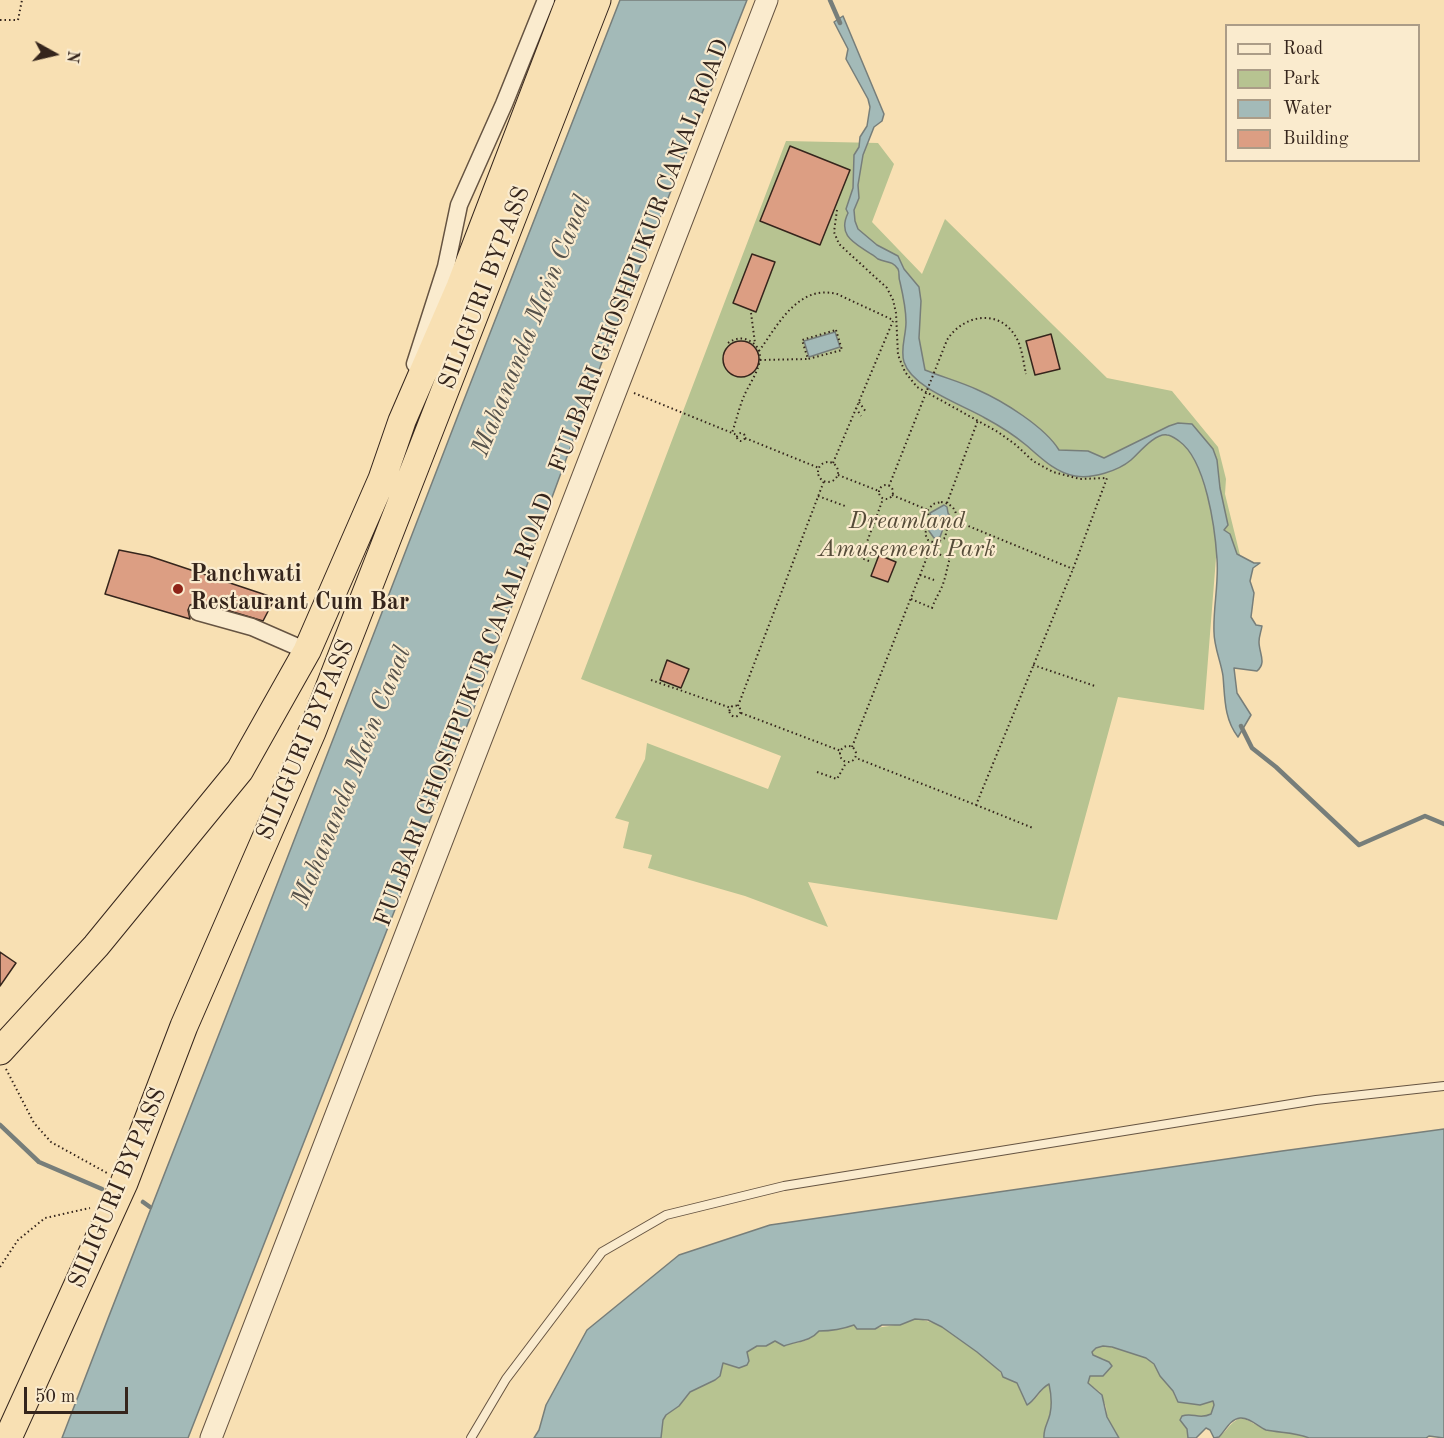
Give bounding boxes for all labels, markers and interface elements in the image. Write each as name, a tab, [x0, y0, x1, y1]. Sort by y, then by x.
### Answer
north arrow	[24, 24, 84, 84]
legend	[1225, 24, 1420, 162]
street label: FULBARI GHOSHPUKUR CANAL ROAD	[544, 35, 736, 477]
text: Road	[1283, 40, 1323, 58]
text: N	[63, 49, 81, 64]
text: Park	[1283, 70, 1320, 88]
text: Water	[1283, 100, 1332, 118]
text: Building	[1283, 130, 1348, 148]
street label: SILIGURI BYPASS	[433, 182, 537, 394]
water label: Mahananda Main Canal	[465, 191, 599, 461]
street label: FULBARI GHOSHPUKUR CANAL ROAD	[369, 489, 561, 931]
park label: Dreamland Amusement Park	[818, 508, 996, 564]
place label: Panchwati Restaurant Cum Bar	[190, 561, 409, 617]
marker: Panchwati Restaurant Cum Bar	[171, 582, 185, 596]
street label: SILIGURI BYPASS	[251, 635, 361, 845]
water label: Mahananda Main Canal	[285, 642, 419, 912]
street label: SILIGURI BYPASS	[63, 1083, 173, 1293]
scale bar	[27, 1375, 130, 1413]
text: 50 m	[35, 1388, 75, 1406]

